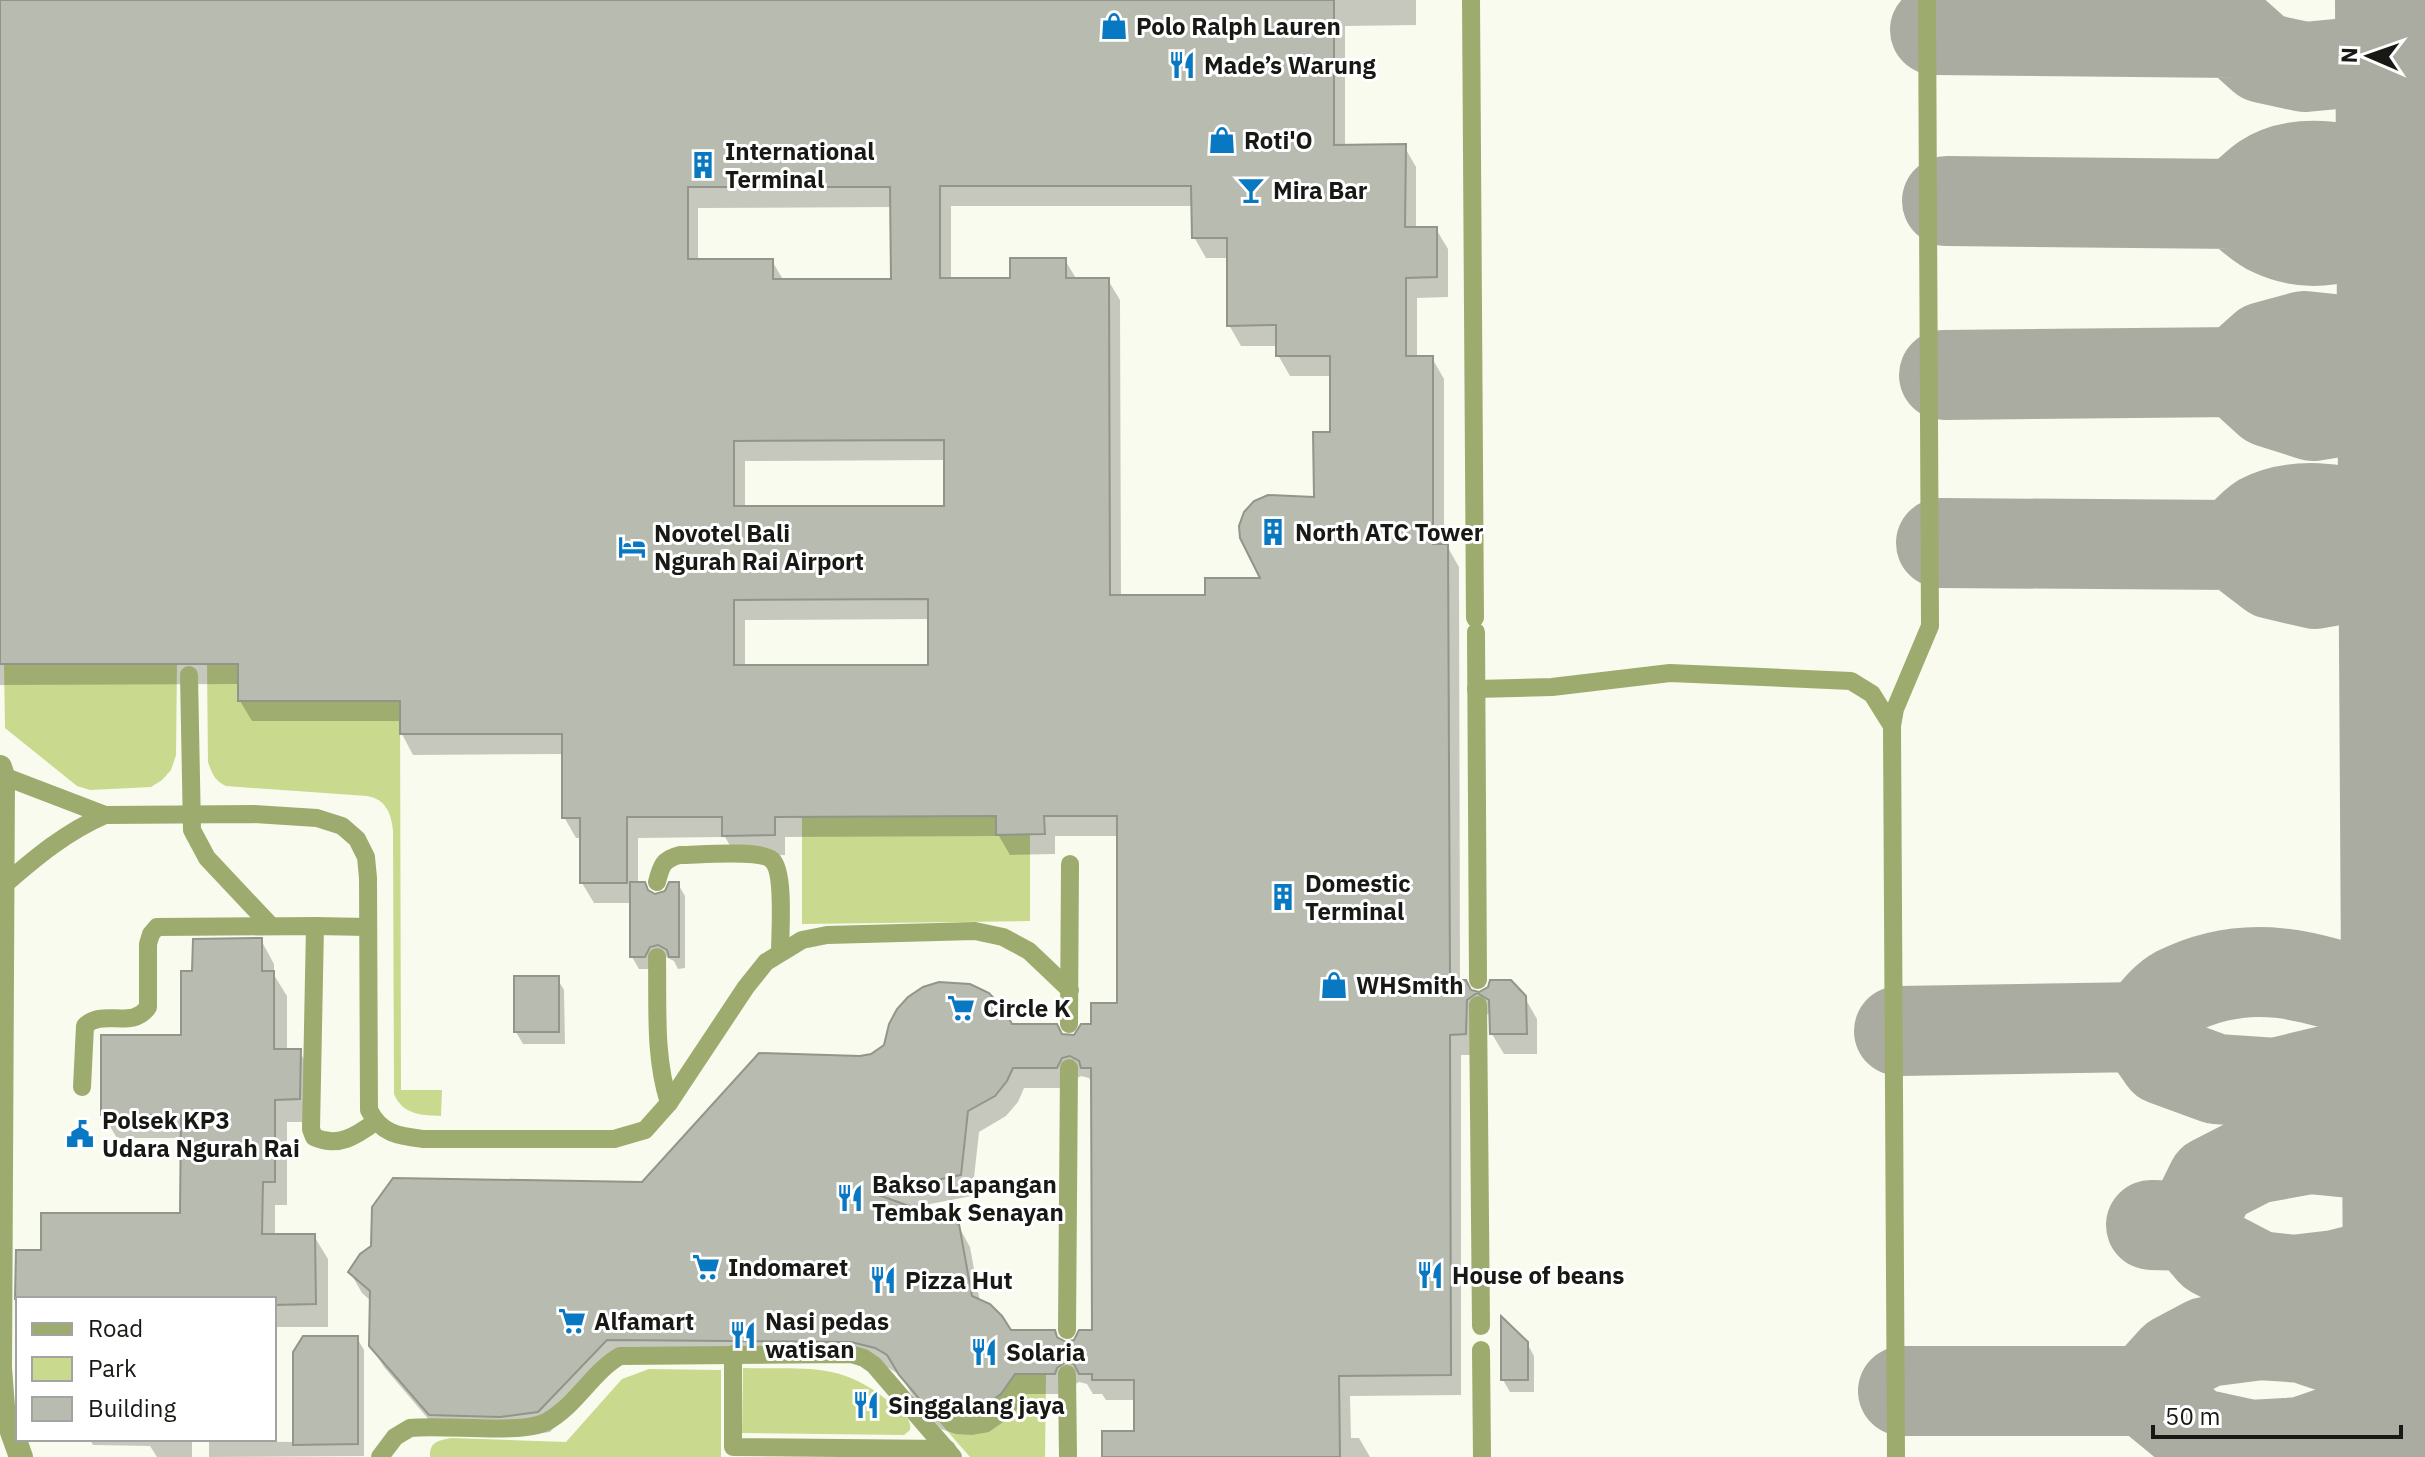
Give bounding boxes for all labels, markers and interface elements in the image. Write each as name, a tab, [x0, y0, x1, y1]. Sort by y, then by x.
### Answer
place label: Polo Ralph Lauren	[1136, 10, 1341, 42]
shop icon: Polo Ralph Lauren	[1099, 11, 1129, 41]
north arrow	[2329, 16, 2409, 96]
text: N	[2334, 47, 2363, 64]
place label: Made’s Warung	[1204, 49, 1376, 81]
restaurant icon: Made’s Warung	[1167, 50, 1197, 80]
place label: Roti'O	[1244, 124, 1313, 156]
shop icon: Roti'O	[1207, 125, 1237, 155]
place label: International Terminal	[725, 135, 875, 195]
building icon: International Terminal	[688, 150, 718, 180]
place label: Mira Bar	[1273, 174, 1368, 206]
bar icon: Mira Bar	[1236, 175, 1266, 205]
place label: North ATC Tower	[1295, 516, 1484, 548]
place label: Novotel Bali Ngurah Rai Airport	[654, 517, 864, 577]
building icon: North ATC Tower	[1258, 517, 1288, 547]
hotel icon: Novotel Bali Ngurah Rai Airport	[617, 532, 647, 562]
place label: Domestic Terminal	[1305, 867, 1411, 927]
building icon: Domestic Terminal	[1268, 882, 1298, 912]
place label: WHSmith	[1356, 969, 1464, 1001]
shop icon: WHSmith	[1319, 970, 1349, 1000]
place label: Circle K	[983, 992, 1071, 1024]
supermarket icon: Circle K	[946, 993, 976, 1023]
place label: Polsek KP3 Udara Ngurah Rai	[102, 1104, 300, 1164]
public building icon: Polsek KP3 Udara Ngurah Rai	[65, 1119, 95, 1149]
place label: Bakso Lapangan Tembak Senayan	[872, 1168, 1064, 1228]
restaurant icon: Bakso Lapangan Tembak Senayan	[835, 1183, 865, 1213]
place label: Indomaret	[728, 1251, 848, 1283]
supermarket icon: Indomaret	[691, 1252, 721, 1282]
place label: House of beans	[1452, 1259, 1624, 1291]
restaurant icon: House of beans	[1415, 1260, 1445, 1290]
place label: Pizza Hut	[905, 1264, 1013, 1296]
restaurant icon: Pizza Hut	[868, 1265, 898, 1295]
legend	[16, 1297, 276, 1441]
place label: Alfamart	[594, 1305, 694, 1337]
place label: Nasi pedas watisan	[765, 1305, 889, 1365]
supermarket icon: Alfamart	[557, 1306, 587, 1336]
text: Road	[88, 1312, 143, 1344]
restaurant icon: Nasi pedas watisan	[728, 1320, 758, 1350]
place label: Solaria	[1006, 1336, 1086, 1368]
restaurant icon: Solaria	[969, 1337, 999, 1367]
text: Park	[88, 1352, 137, 1384]
place label: Singgalang jaya	[888, 1389, 1065, 1421]
scale bar	[2153, 1389, 2401, 1439]
restaurant icon: Singgalang jaya	[851, 1390, 881, 1420]
text: Building	[88, 1392, 176, 1424]
text: 50 m	[2165, 1400, 2220, 1432]

